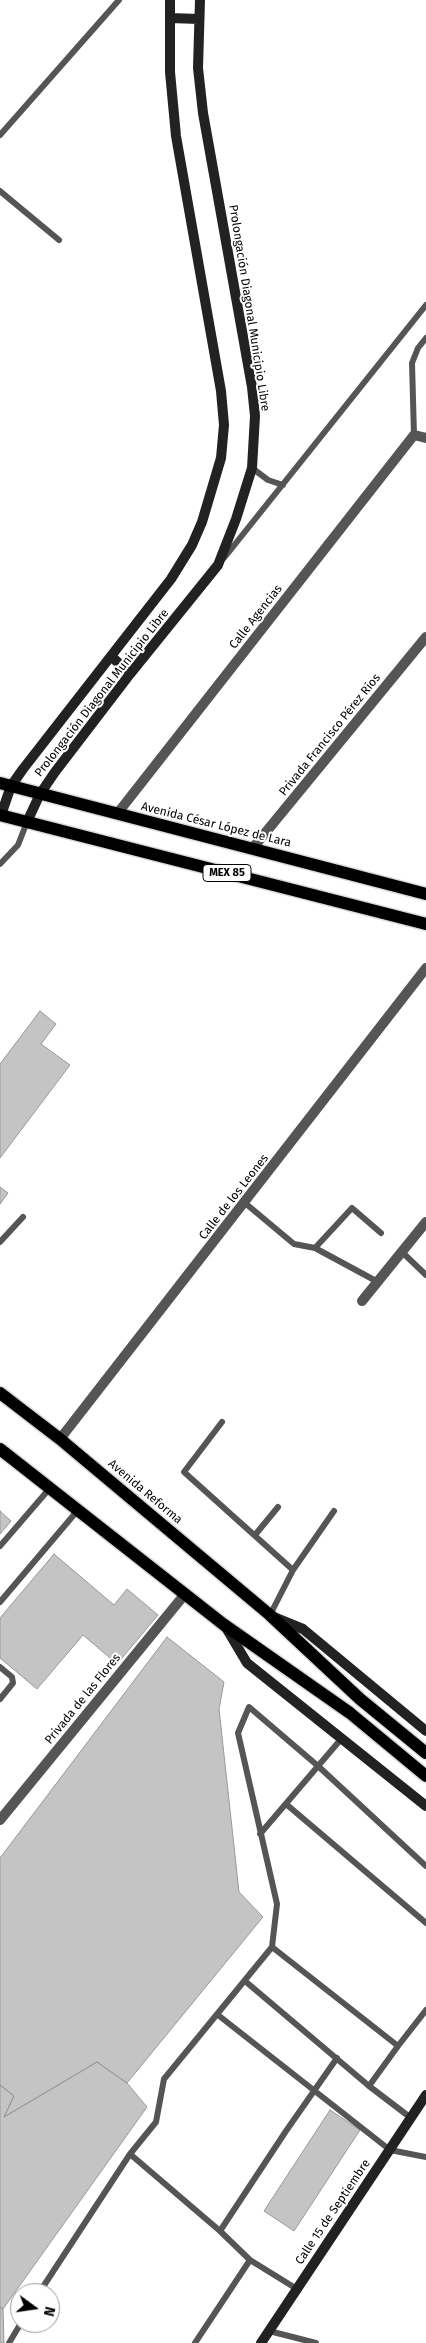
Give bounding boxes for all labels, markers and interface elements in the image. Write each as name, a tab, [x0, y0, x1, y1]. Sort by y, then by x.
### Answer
street label: Prolongación Diagonal Municipio Libre	[226, 204, 272, 412]
street label: Calle Agencias	[227, 582, 285, 652]
street label: Prolongación Diagonal Municipio Libre	[32, 606, 172, 780]
street label: Privada Francisco Pérez Ríos	[276, 671, 384, 799]
street label: Avenida César López de Lara	[139, 799, 293, 851]
road number: MEX 85	[203, 864, 251, 881]
street label: Calle de los Leones	[196, 1151, 272, 1243]
street label: Avenida Reforma	[105, 1457, 185, 1527]
street label: Privada de las Flores	[42, 1651, 124, 1747]
street label: Calle 15 de Septiembre	[292, 2157, 374, 2267]
north arrow	[10, 2283, 60, 2333]
text: N	[40, 2305, 58, 2318]

